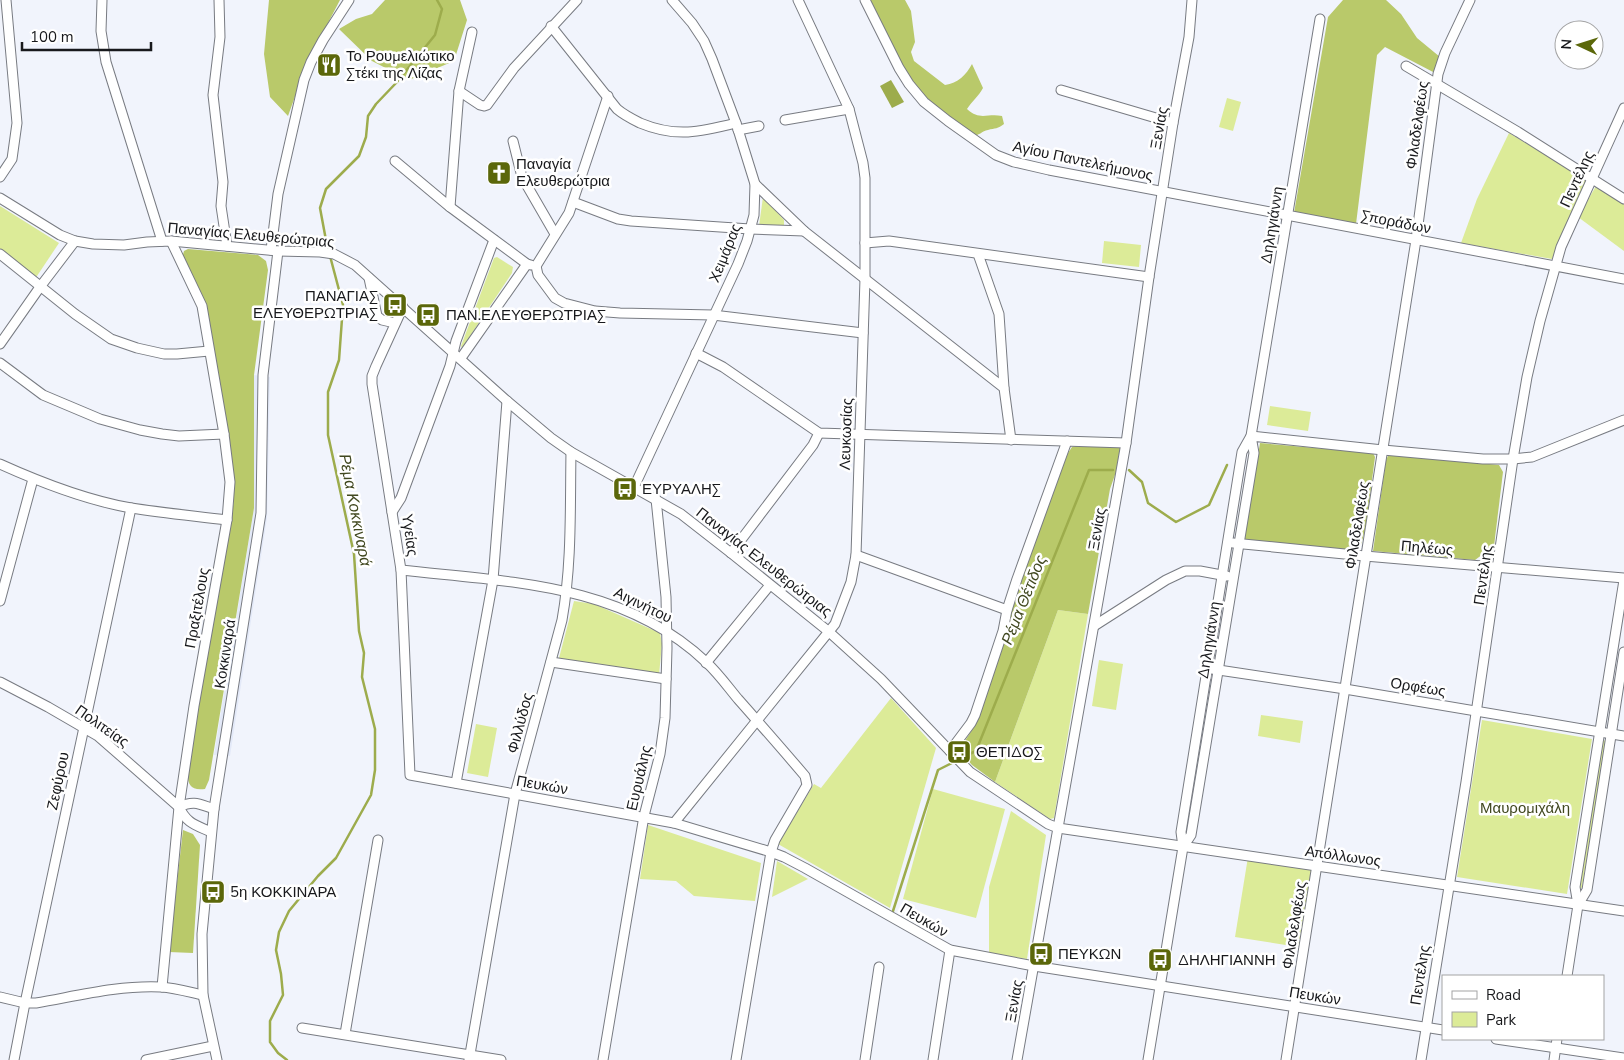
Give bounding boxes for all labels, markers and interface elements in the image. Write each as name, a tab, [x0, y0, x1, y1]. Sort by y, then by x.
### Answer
scale bar	[22, 20, 151, 52]
north arrow	[1554, 20, 1604, 70]
text: 100 m	[30, 27, 74, 47]
text: N	[1557, 38, 1576, 50]
place label: Το Ρουμελιώτικο Στέκι της Λίζας	[346, 46, 455, 83]
restaurant icon: Το Ρουμελιώτικο Στέκι της Λίζας	[316, 52, 342, 78]
street label: Φιλαδελφέως	[1401, 80, 1433, 170]
street label: Ξενίας	[1145, 105, 1173, 151]
street label: Αγίου Παντελεήμονος	[1011, 136, 1155, 186]
street label: Πεντέλης	[1555, 147, 1599, 211]
place label: Παναγία Ελευθερώτρια	[516, 154, 610, 191]
church icon: Παναγία Ελευθερώτρια	[486, 160, 512, 186]
street label: Δηληγιάννη	[1256, 185, 1288, 265]
street label: Σποράδων	[1359, 205, 1433, 239]
street label: Παναγίας Ελευθερώτριας	[167, 218, 335, 252]
street label: Χειμάρας	[704, 221, 746, 285]
place label: ΠΑΝΑΓΙΑΣ ΕΛΕΥΘΕΡΩΤΡΙΑΣ	[253, 286, 378, 323]
bus stop icon: ΠΑΝΑΓΙΑΣ ΕΛΕΥΘΕΡΩΤΡΙΑΣ	[382, 292, 408, 318]
bus stop icon: ΠΑΝ.ΕΛΕΥΘΕΡΩΤΡΙΑΣ	[415, 302, 441, 328]
place label: ΠΑΝ.ΕΛΕΥΘΕΡΩΤΡΙΑΣ	[446, 305, 606, 325]
street label: Λευκωσίας	[835, 397, 857, 471]
water label: Ρέμα Κοκκιναρά	[333, 452, 377, 569]
bus stop icon: ΕΥΡΥΑΛΗΣ	[612, 476, 638, 502]
place label: ΕΥΡΥΑΛΗΣ	[642, 479, 721, 499]
street label: Φιλαδελφέως	[1340, 480, 1374, 570]
street label: Παναγίας Ελευθερώτριας	[692, 503, 836, 621]
street label: Ξενίας	[1083, 506, 1111, 552]
street label: Υγείας	[397, 512, 423, 558]
street label: Πηλέως	[1400, 536, 1454, 560]
street label: Πεντέλης	[1469, 544, 1497, 606]
water label: Ρέμα Θέτιδος	[996, 552, 1052, 648]
street label: Πραξιτέλους	[180, 566, 214, 650]
street label: Αιγινήτου	[611, 582, 675, 628]
street label: Δηληγιάννη	[1193, 600, 1225, 680]
street label: Κοκκιναρά	[210, 618, 240, 690]
street label: Ορφέως	[1389, 673, 1447, 701]
street label: Φιλλύδος	[502, 690, 538, 756]
street label: Πολιτείας	[71, 700, 133, 752]
bus stop icon: ΘΕΤΙΔΟΣ	[946, 739, 972, 765]
place label: ΘΕΤΙΔΟΣ	[976, 742, 1043, 762]
street label: Ευρυάλης	[622, 743, 656, 813]
street label: Ζεφύρου	[42, 750, 74, 812]
street label: Πευκών	[515, 771, 569, 799]
park label: Μαυρομιχάλη	[1480, 798, 1570, 818]
street label: Απόλλωνος	[1304, 841, 1382, 871]
bus stop icon: 5η ΚΟΚΚΙΝΑΡΑ	[200, 879, 226, 905]
street label: Φιλαδελφέως	[1277, 880, 1311, 970]
place label: 5η ΚΟΚΚΙΝΑΡΑ	[230, 882, 336, 902]
street label: Πευκών	[896, 898, 952, 942]
bus stop icon: ΠΕΥΚΩΝ	[1028, 941, 1054, 967]
street label: Πεντέλης	[1405, 943, 1435, 1007]
place label: ΠΕΥΚΩΝ	[1058, 944, 1121, 964]
bus stop icon: ΔΗΛΗΓΙΑΝΝΗ	[1147, 947, 1173, 973]
place label: ΔΗΛΗΓΙΑΝΝΗ	[1178, 950, 1276, 970]
legend	[1442, 975, 1604, 1040]
street label: Ξενίας	[1000, 978, 1028, 1024]
street label: Πευκών	[1288, 982, 1342, 1010]
text: Road	[1486, 985, 1521, 1005]
text: Park	[1486, 1010, 1516, 1030]

